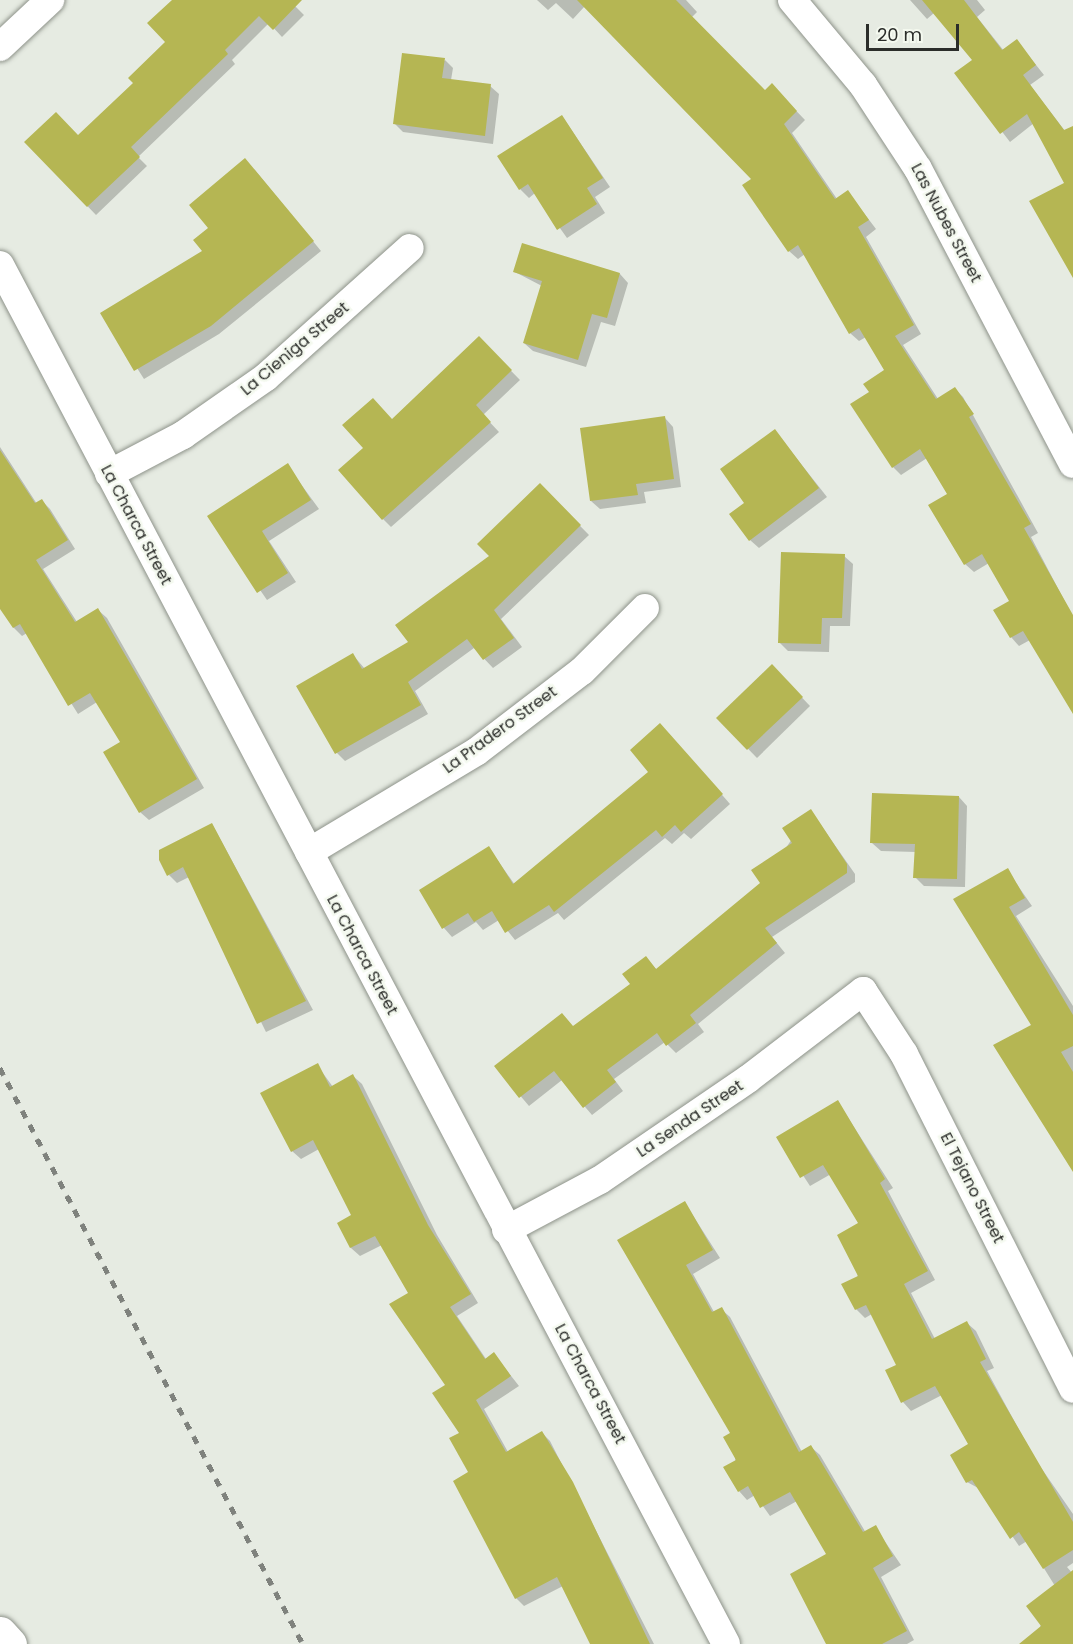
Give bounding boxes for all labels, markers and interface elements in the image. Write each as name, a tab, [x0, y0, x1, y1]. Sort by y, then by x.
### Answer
scale bar	[869, 12, 962, 50]
text: 20 m	[877, 22, 922, 47]
street label: Las Nubes Street	[907, 160, 985, 286]
street label: La Cieniga Street	[237, 298, 353, 400]
street label: La Charca Street	[96, 462, 176, 588]
street label: La Pradero Street	[439, 682, 561, 778]
street label: La Charca Street	[322, 892, 402, 1018]
street label: La Senda Street	[633, 1076, 747, 1162]
street label: El Tejano Street	[936, 1130, 1008, 1246]
street label: La Charca Street	[550, 1321, 630, 1447]

